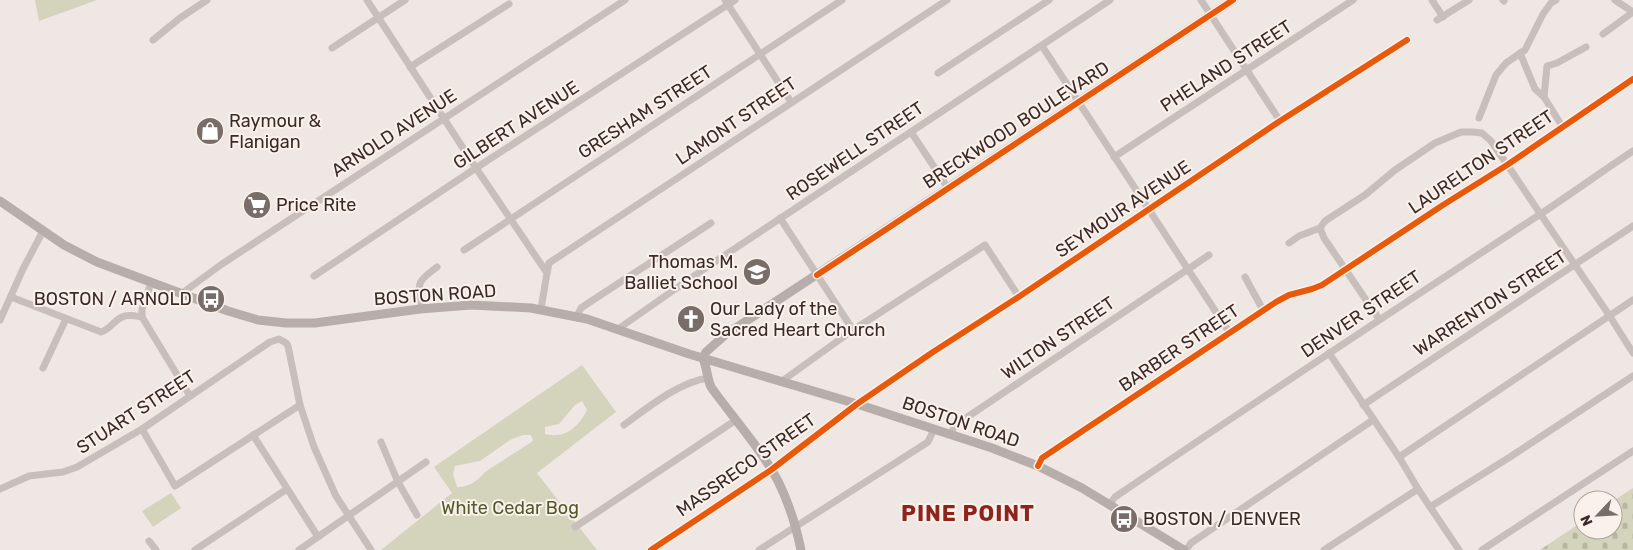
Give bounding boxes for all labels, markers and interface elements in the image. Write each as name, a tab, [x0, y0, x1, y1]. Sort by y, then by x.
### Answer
street label: PHELAND STREET	[1156, 15, 1296, 117]
street label: BRECKWOOD BOULEVARD	[919, 56, 1113, 194]
street label: GRESHAM STREET	[574, 60, 716, 164]
street label: LAMONT STREET	[671, 72, 801, 170]
street label: GILBERT AVENUE	[449, 76, 583, 174]
street label: ARNOLD AVENUE	[327, 84, 461, 182]
street label: ROSEWELL STREET	[782, 97, 928, 205]
street label: LAURELTON STREET	[1404, 105, 1558, 219]
place label: Raymour & Flanigan	[229, 110, 321, 153]
shop icon: Raymour & Flanigan	[195, 116, 225, 146]
street label: SEYMOUR AVENUE	[1051, 156, 1195, 262]
supermarket icon: Price Rite	[242, 190, 272, 220]
place label: Price Rite	[276, 194, 356, 216]
street label: WARRENTON STREET	[1409, 245, 1571, 361]
place label: Thomas M. Balliet School	[624, 251, 738, 294]
school or university icon: Thomas M. Balliet School	[742, 257, 772, 287]
street label: DENVER STREET	[1297, 266, 1425, 362]
street label: BOSTON ROAD	[373, 280, 497, 310]
bus stop icon: BOSTON / ARNOLD	[196, 284, 226, 314]
place label: BOSTON / ARNOLD	[34, 288, 192, 310]
street label: WILTON STREET	[997, 292, 1119, 384]
place label: Our Lady of the Sacred Heart Church	[710, 298, 885, 341]
street label: BARBER STREET	[1115, 300, 1243, 396]
church icon: Our Lady of the Sacred Heart Church	[676, 304, 706, 334]
street label: STUART STREET	[72, 365, 200, 459]
street label: BOSTON ROAD	[899, 392, 1023, 452]
street label: MASSRECO STREET	[672, 409, 820, 521]
north arrow	[1573, 490, 1623, 540]
park label: White Cedar Bog	[441, 497, 579, 519]
district label: PINE POINT	[901, 500, 1035, 527]
bus stop icon: BOSTON / DENVER	[1109, 504, 1139, 534]
place label: BOSTON / DENVER	[1143, 508, 1301, 530]
text: N	[1577, 512, 1597, 528]

